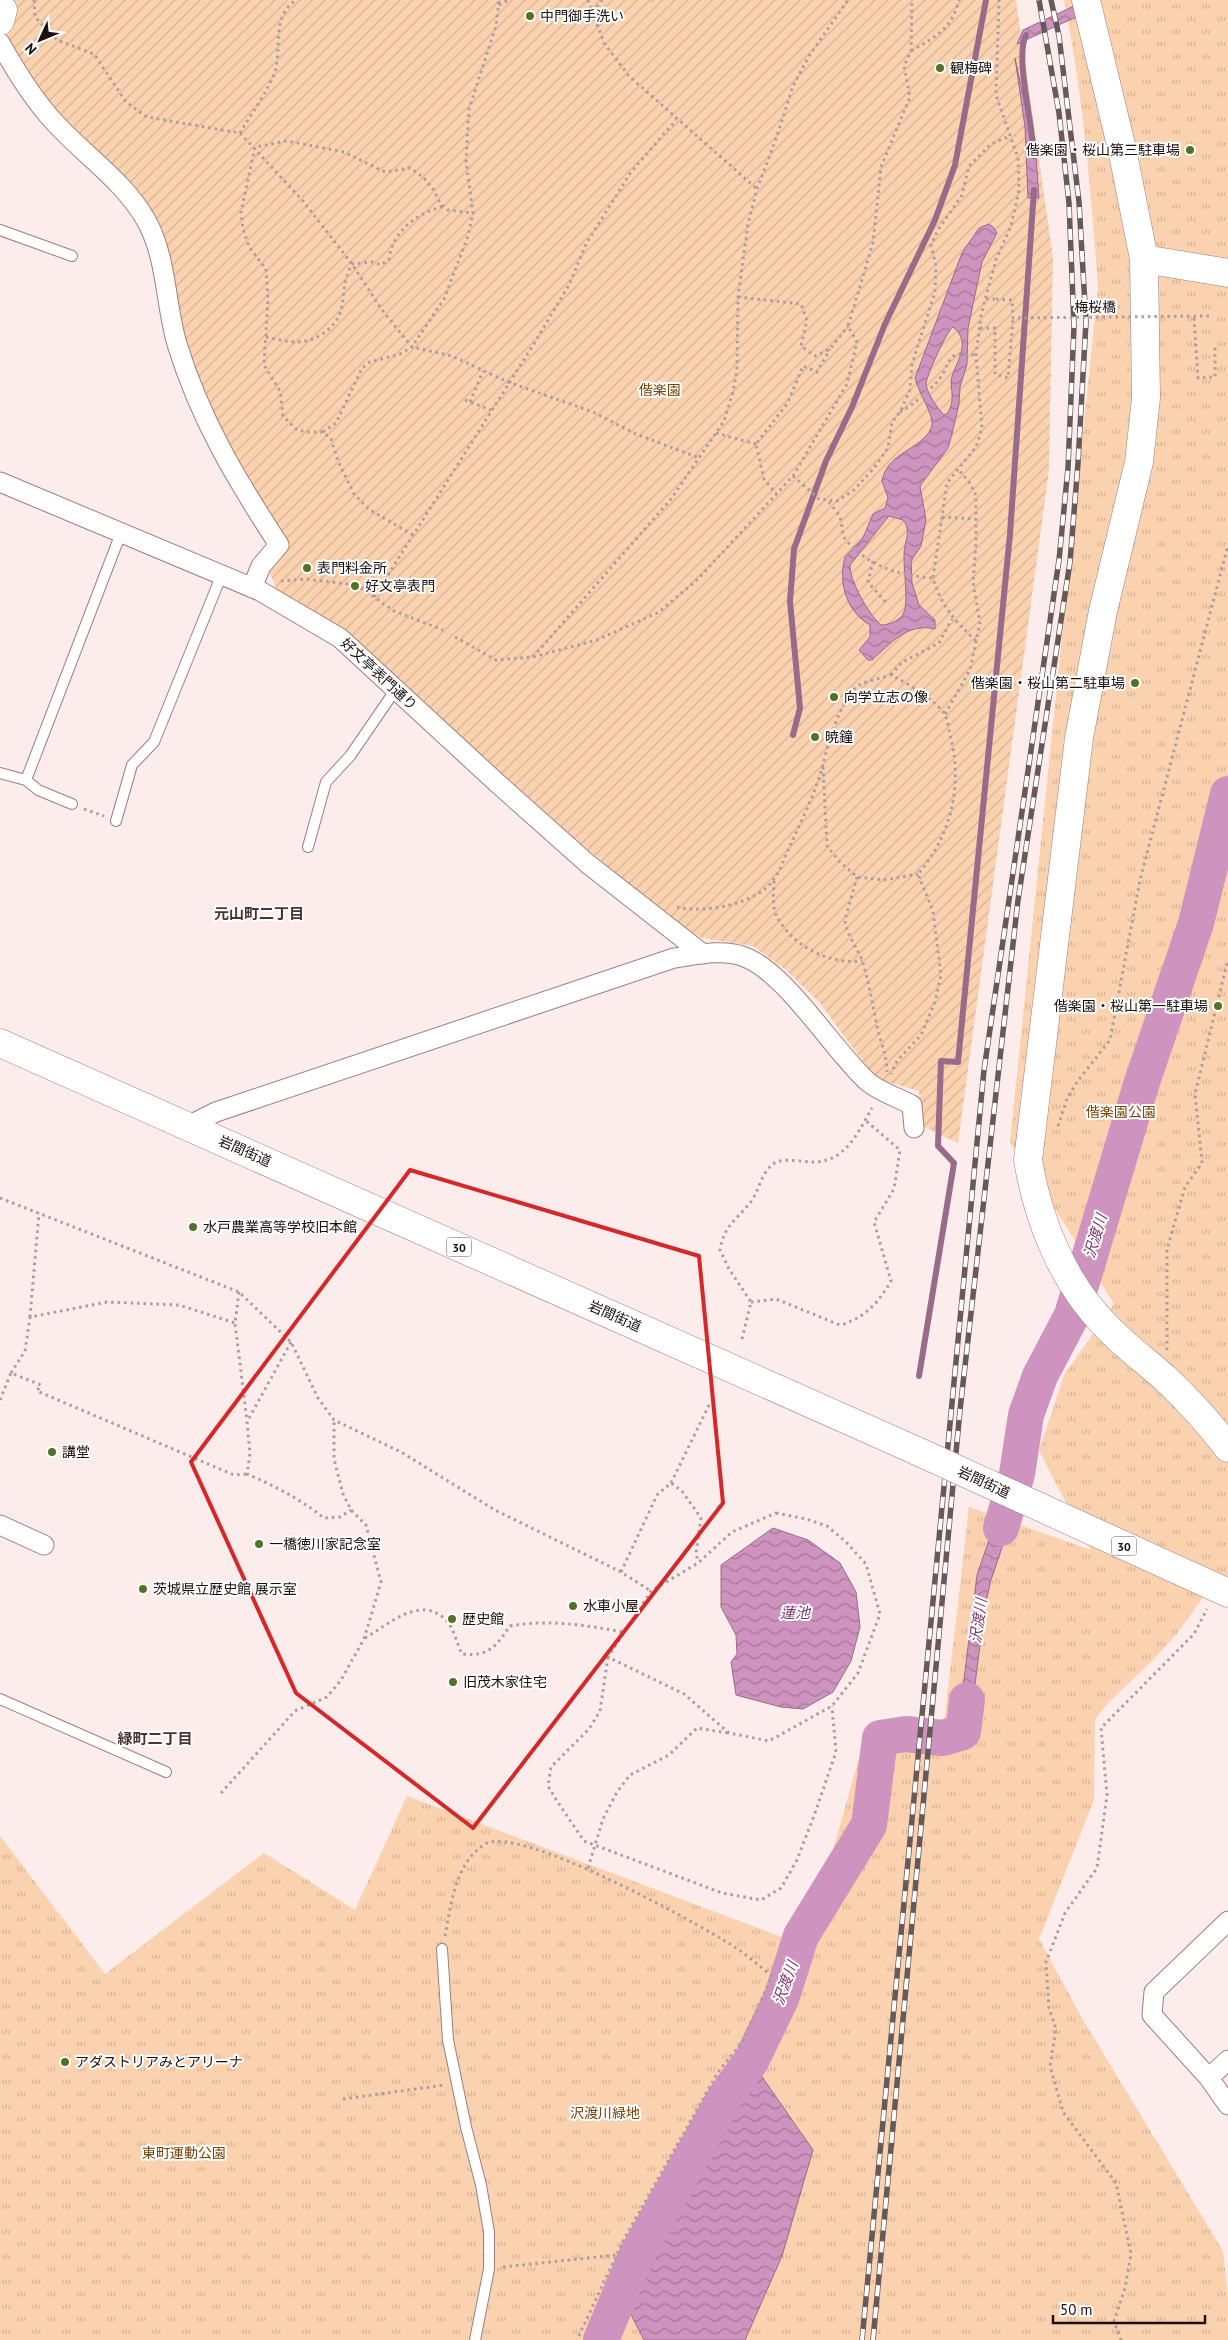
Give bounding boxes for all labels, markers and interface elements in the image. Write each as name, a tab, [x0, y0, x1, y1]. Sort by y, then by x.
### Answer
place label: 中門御手洗い	[540, 7, 624, 25]
marker: 中門御手洗い	[524, 10, 536, 22]
north arrow	[15, 15, 65, 65]
text: N	[21, 39, 40, 59]
place label: 観梅碑	[950, 59, 992, 77]
marker: 観梅碑	[934, 62, 946, 74]
place label: 偕楽園・桜山第三駐車場	[1026, 141, 1180, 159]
marker: 偕楽園・桜山第三駐車場	[1184, 144, 1196, 156]
street label: 梅桜橋	[1074, 298, 1116, 316]
park label: 偕楽園	[639, 381, 681, 399]
place label: 表門料金所	[317, 559, 387, 577]
marker: 表門料金所	[301, 562, 313, 574]
place label: 好文亭表門	[365, 577, 435, 595]
marker: 好文亭表門	[349, 580, 361, 592]
street label: 好文亭表門通り	[337, 634, 421, 714]
place label: 偕楽園・桜山第二駐車場	[971, 674, 1125, 692]
marker: 偕楽園・桜山第二駐車場	[1129, 677, 1141, 689]
place label: 向学立志の像	[844, 688, 928, 706]
marker: 向学立志の像	[828, 691, 840, 703]
place label: 暁鐘	[825, 728, 853, 746]
marker: 暁鐘	[809, 731, 821, 743]
district label: 元山町二丁目	[214, 904, 304, 923]
place label: 偕楽園・桜山第一駐車場	[1054, 997, 1208, 1015]
marker: 偕楽園・桜山第一駐車場	[1212, 1000, 1224, 1012]
park label: 偕楽園公園	[1086, 1103, 1156, 1121]
street label: 岩間街道	[216, 1131, 274, 1171]
water label: 沢渡川	[1079, 1210, 1111, 1260]
place label: 水戸農業高等学校旧本館	[203, 1218, 357, 1236]
marker: 水戸農業高等学校旧本館	[187, 1221, 199, 1233]
road number: 30	[446, 1238, 472, 1256]
street label: 岩間街道	[586, 1296, 644, 1336]
place label: 講堂	[62, 1443, 90, 1461]
marker: 講堂	[46, 1446, 58, 1458]
street label: 岩間街道	[955, 1462, 1013, 1502]
place label: 一橋徳川家記念室	[269, 1535, 381, 1553]
road number: 30	[1112, 1536, 1136, 1555]
marker: 一橋徳川家記念室	[253, 1538, 265, 1550]
place label: 茨城県立歴史館 展示室	[153, 1580, 297, 1598]
marker: 茨城県立歴史館 展示室	[137, 1583, 149, 1595]
water label: 沢渡川	[965, 1595, 991, 1645]
place label: 水車小屋	[583, 1597, 639, 1615]
marker: 水車小屋	[567, 1600, 579, 1612]
water label: 蓮池	[780, 1603, 812, 1622]
place label: 歴史館	[462, 1610, 504, 1628]
marker: 歴史館	[446, 1613, 458, 1625]
place label: 旧茂木家住宅	[463, 1673, 547, 1691]
marker: 旧茂木家住宅	[447, 1676, 459, 1688]
district label: 緑町二丁目	[117, 1729, 193, 1748]
water label: 沢渡川	[768, 1957, 802, 2007]
place label: アダストリアみとアリーナ	[75, 2053, 243, 2071]
marker: アダストリアみとアリーナ	[59, 2056, 71, 2068]
park label: 沢渡川緑地	[570, 2104, 640, 2122]
park label: 東町運動公園	[142, 2144, 226, 2162]
scale bar	[1053, 2292, 1206, 2324]
text: 50 m	[1060, 2300, 1093, 2319]

